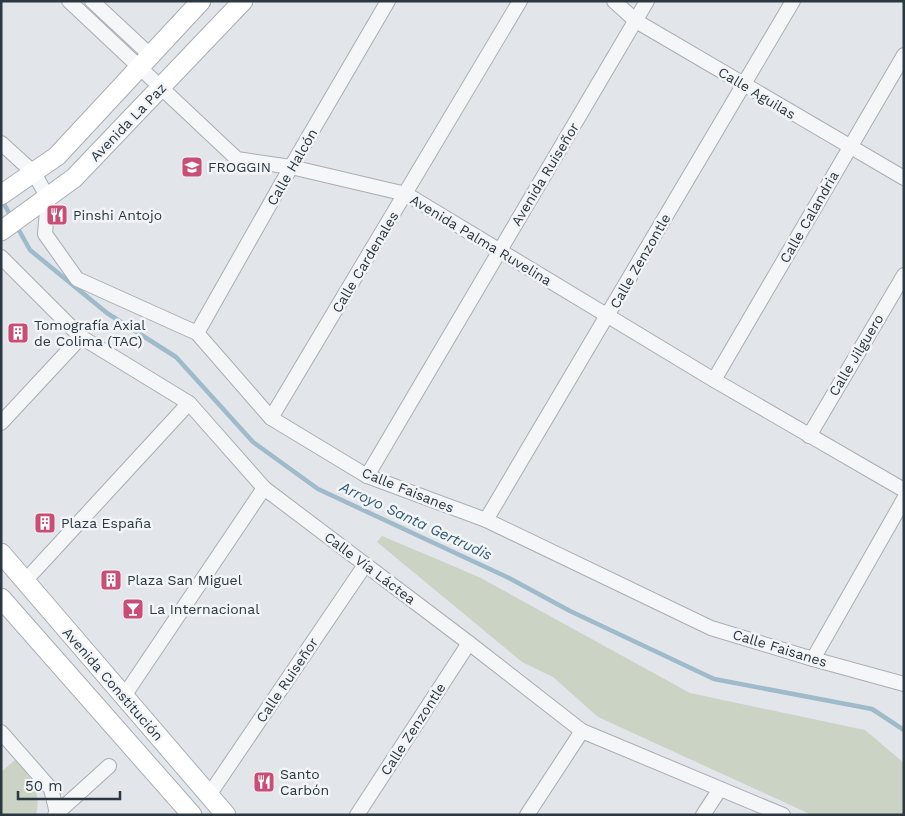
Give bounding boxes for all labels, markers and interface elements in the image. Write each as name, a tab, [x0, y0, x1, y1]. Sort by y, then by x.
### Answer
street label: Calle Aguilas	[716, 64, 798, 122]
street label: Avenida La Paz	[87, 80, 169, 164]
street label: Avenida Ruiseñor	[508, 119, 582, 228]
street label: Calle Halcón	[264, 126, 320, 208]
school or university icon: FROGGIN	[180, 155, 204, 179]
place label: FROGGIN	[208, 159, 271, 175]
street label: Calle Calandria	[776, 168, 842, 266]
street label: Avenida Palma Ruvelina	[407, 191, 555, 289]
restaurant icon: Pinshi Antojo	[45, 203, 69, 227]
place label: Pinshi Antojo	[73, 207, 162, 223]
street label: Calle Cardenales	[328, 209, 402, 315]
street label: Calle Zenzontle	[606, 211, 674, 311]
street label: Calle Jilguero	[825, 311, 887, 399]
place label: Tomografía Axial de Colima (TAC)	[34, 317, 146, 349]
building icon: Tomografía Axial de Colima (TAC)	[6, 321, 30, 345]
street label: Calle Faisanes	[360, 464, 456, 516]
water label: Arroyo Santa Gertrudis	[336, 477, 495, 564]
building icon: Plaza España	[33, 511, 57, 535]
place label: Plaza España	[61, 515, 151, 531]
street label: Calle Vía Láctea	[321, 529, 419, 607]
building icon: Plaza San Miguel	[99, 568, 123, 592]
place label: Plaza San Miguel	[127, 572, 243, 588]
bar icon: La Internacional	[121, 597, 145, 621]
place label: La Internacional	[149, 601, 260, 617]
street label: Avenida Constitución	[60, 624, 166, 744]
street label: Calle Faisanes	[731, 626, 829, 670]
street label: Calle Ruiseñor	[253, 634, 321, 725]
street label: Calle Zenzontle	[377, 680, 449, 778]
place label: Santo Carbón	[280, 766, 329, 798]
scale bar	[18, 768, 120, 800]
restaurant icon: Santo Carbón	[252, 770, 276, 794]
text: 50 m	[25, 777, 62, 795]

